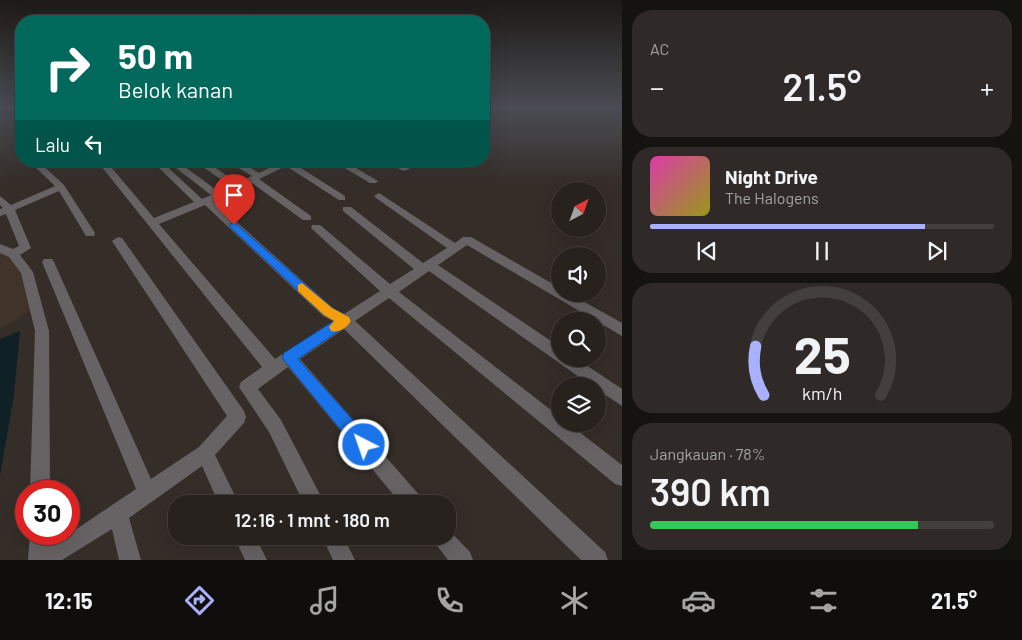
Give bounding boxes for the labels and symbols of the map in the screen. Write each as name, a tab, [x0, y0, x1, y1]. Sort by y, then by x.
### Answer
pin	[213, 174, 255, 225]
north arrow	[551, 182, 606, 238]
position arrow	[337, 418, 389, 470]
speed limit sign: 30	[15, 480, 80, 545]

